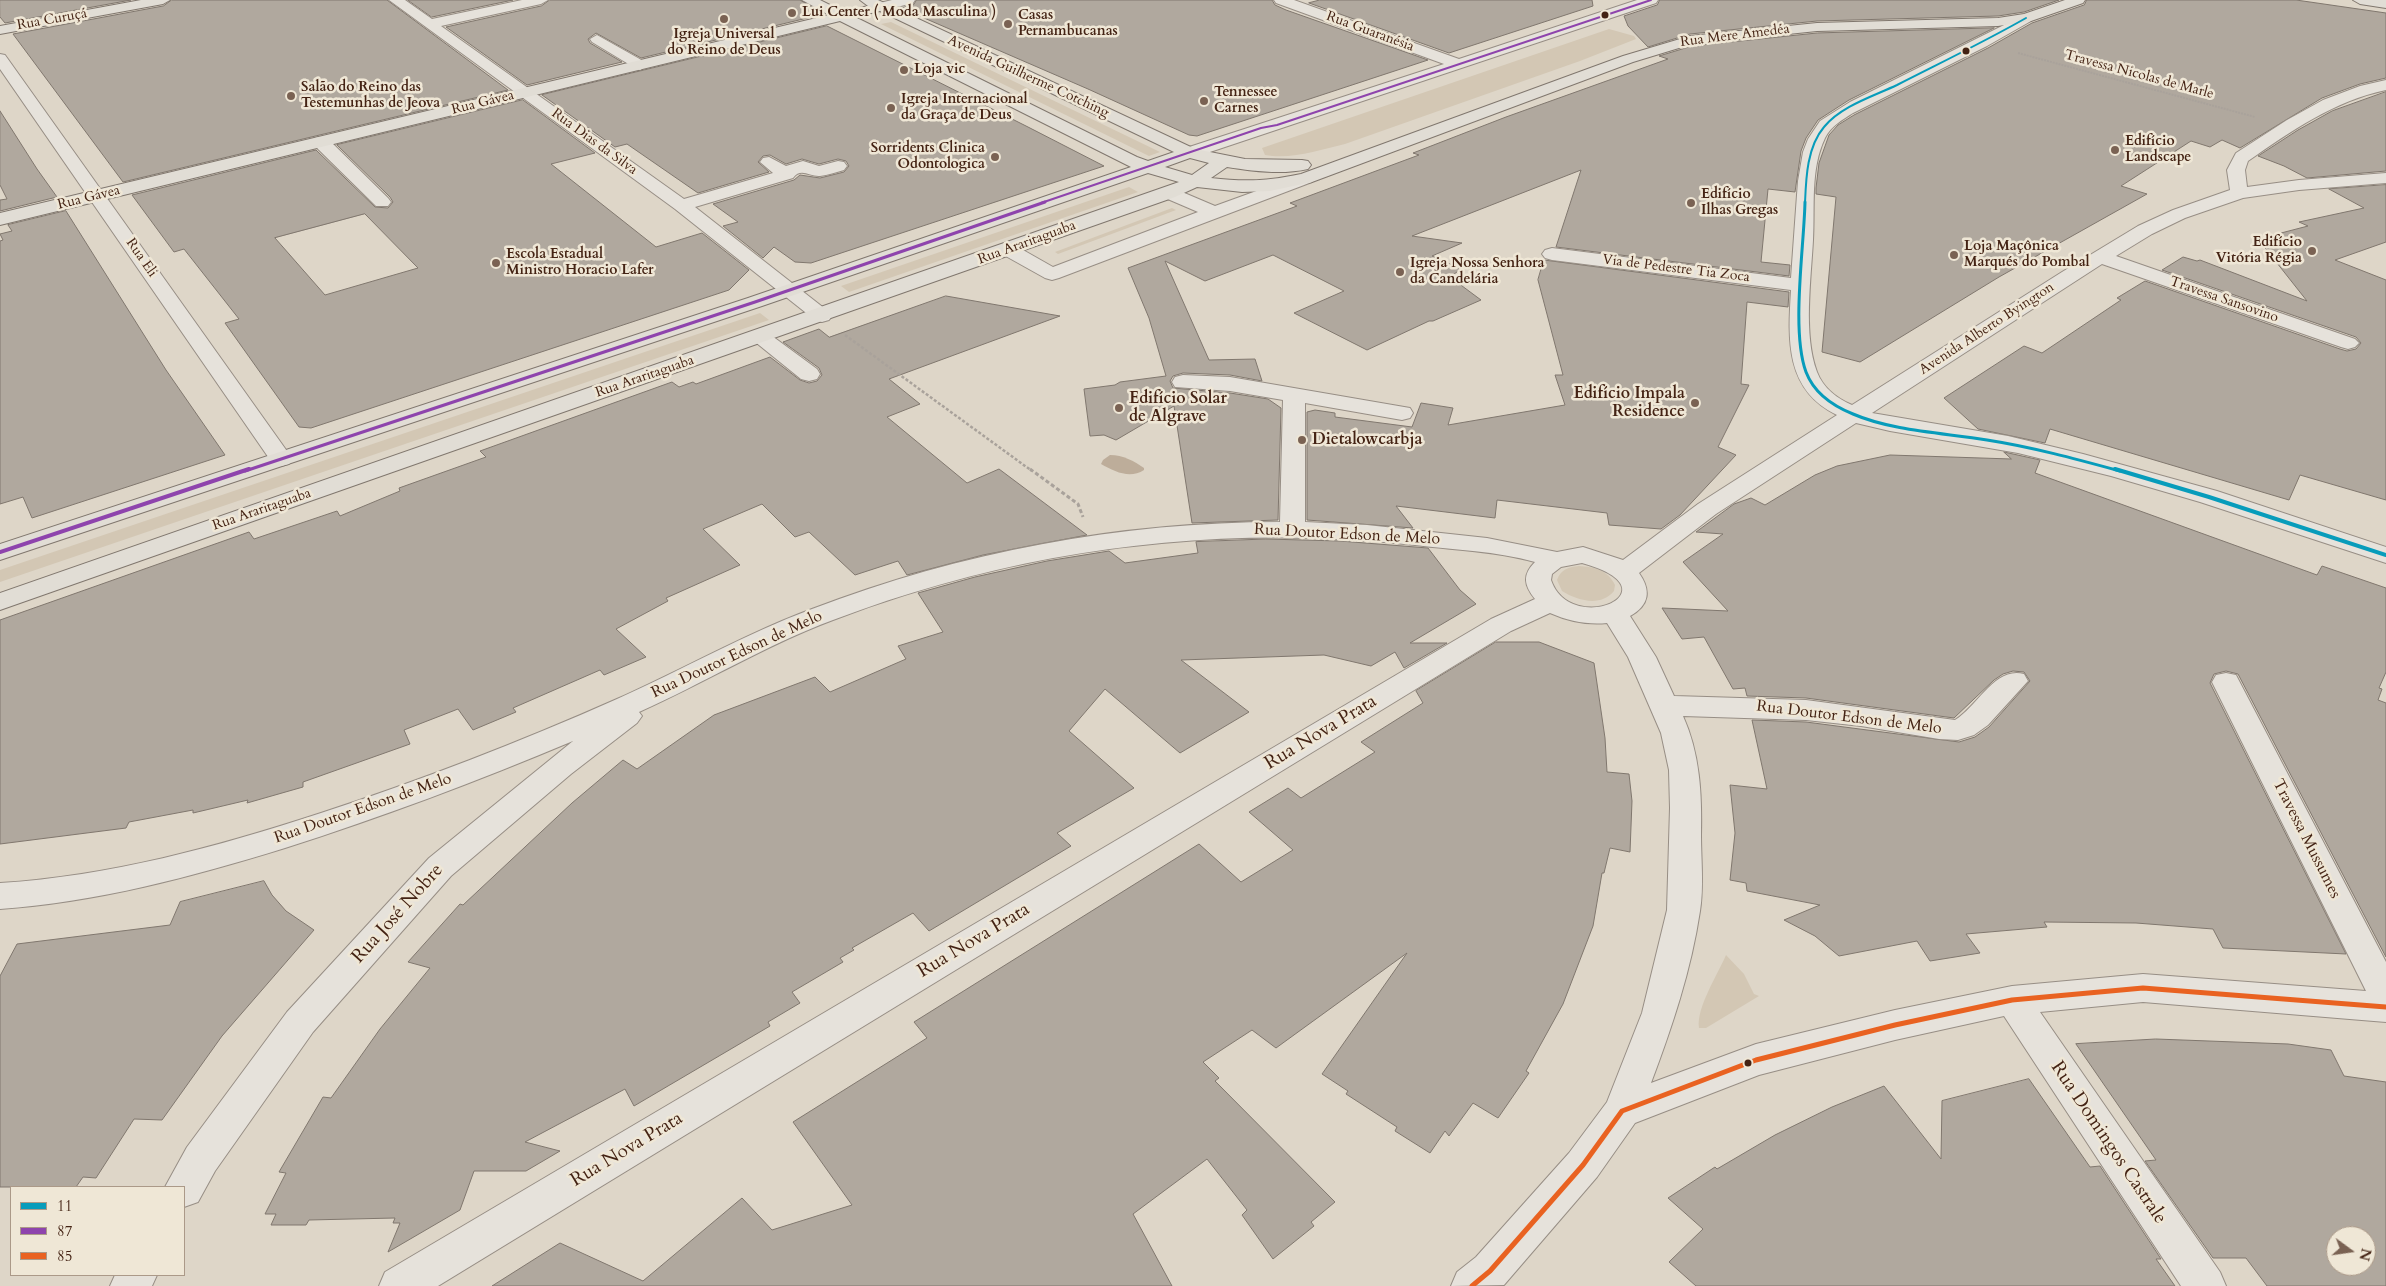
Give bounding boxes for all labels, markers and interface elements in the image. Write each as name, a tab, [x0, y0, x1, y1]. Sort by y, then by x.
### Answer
place label: Lui Center ( Moda Masculina )	[802, 5, 996, 21]
street label: Rua Curuçá	[16, 6, 88, 34]
marker: Lui Center ( Moda Masculina )	[786, 7, 798, 19]
place label: Casas Pernambucanas	[1018, 8, 1118, 40]
street label: Rua Guaranésia	[1324, 8, 1416, 56]
unlabelled marker	[1600, 10, 1610, 20]
marker: Igreja Universal do Reino de Deus	[718, 13, 730, 25]
marker: Casas Pernambucanas	[1002, 18, 1014, 30]
street label: Rua Mere Amedéa	[1679, 21, 1791, 51]
place label: Igreja Universal do Reino de Deus	[667, 27, 781, 59]
street label: Avenida Guilherme Cotching	[945, 32, 1111, 122]
unlabelled marker	[1961, 46, 1971, 56]
street label: Travessa Nicolas de Marle	[2063, 47, 2215, 103]
place label: Loja vic	[914, 62, 965, 78]
marker: Loja vic	[898, 64, 910, 76]
place label: Salão do Reino das Testemunhas de Jeova	[301, 80, 440, 112]
place label: Tennessee Carnes	[1214, 85, 1277, 118]
street label: Rua Gávea	[450, 87, 516, 119]
marker: Salão do Reino das Testemunhas de Jeova	[285, 90, 297, 102]
place label: Igreja Internacional da Graça de Deus	[901, 92, 1028, 124]
marker: Tennessee Carnes	[1198, 95, 1210, 107]
marker: Igreja Internacional da Graça de Deus	[885, 102, 897, 114]
street label: Rua Dias da Silva	[548, 105, 640, 179]
place label: Edifício Landscape	[2125, 134, 2191, 166]
place label: Sorridents Clinica Odontologica	[871, 141, 985, 174]
marker: Edifício Landscape	[2109, 144, 2121, 156]
marker: Sorridents Clinica Odontologica	[989, 151, 1001, 163]
street label: Rua Gávea	[56, 182, 122, 214]
place label: Edifício Ilhas Gregas	[1701, 187, 1778, 220]
marker: Edifício Ilhas Gregas	[1685, 197, 1697, 209]
street label: Rua Araritaguaba	[976, 217, 1078, 269]
street label: Rua Eli	[122, 235, 160, 281]
place label: Edifício Vitória Régia	[2216, 235, 2302, 268]
place label: Loja Maçônica Marqués do Pombal	[1964, 239, 2090, 272]
marker: Edifício Vitória Régia	[2306, 245, 2318, 257]
place label: Escola Estadual Ministro Horacio Lafer	[506, 247, 654, 280]
marker: Loja Maçônica Marqués do Pombal	[1948, 249, 1960, 261]
street label: Via de Pedestre Tia Zoca	[1601, 252, 1751, 286]
place label: Igreja Nossa Senhora da Candelária	[1410, 256, 1545, 288]
marker: Escola Estadual Ministro Horacio Lafer	[490, 257, 502, 269]
marker: Igreja Nossa Senhora da Candelária	[1394, 266, 1406, 278]
street label: Travessa Sansovino	[2167, 274, 2281, 326]
street label: Avenida Alberto Byington	[1916, 279, 2058, 379]
street label: Rua Araritaguaba	[594, 352, 696, 402]
place label: Edifício Impala Residence	[1573, 384, 1685, 422]
place label: Edifício Solar de Algrave	[1129, 389, 1227, 427]
marker: Edifício Impala Residence	[1689, 397, 1701, 409]
marker: Edifício Solar de Algrave	[1113, 402, 1125, 414]
place label: Dietalowcarbja	[1312, 430, 1423, 450]
marker: Dietalowcarbja	[1296, 434, 1308, 446]
street label: Rua Araritaguaba	[211, 485, 313, 535]
street label: Rua Doutor Edson de Melo	[1253, 521, 1441, 549]
street label: Rua Doutor Edson de Melo	[649, 607, 825, 703]
street label: Rua Nova Prata	[1261, 691, 1381, 775]
street label: Rua Doutor Edson de Melo	[1755, 697, 1943, 739]
street label: Rua Doutor Edson de Melo	[272, 770, 454, 848]
street label: Travessa Mussumes	[2268, 776, 2344, 902]
street label: Rua José Nobre	[347, 860, 449, 968]
street label: Rua Nova Prata	[914, 899, 1034, 983]
street label: Rua Domingos Castrale	[2045, 1057, 2171, 1229]
unlabelled marker	[1743, 1058, 1753, 1068]
street label: Rua Nova Prata	[567, 1108, 687, 1192]
legend	[10, 1186, 185, 1276]
text: 11	[57, 1196, 72, 1216]
text: 87	[57, 1221, 72, 1241]
north arrow	[2326, 1226, 2376, 1276]
text: 85	[57, 1246, 72, 1266]
text: N	[2354, 1246, 2376, 1263]

